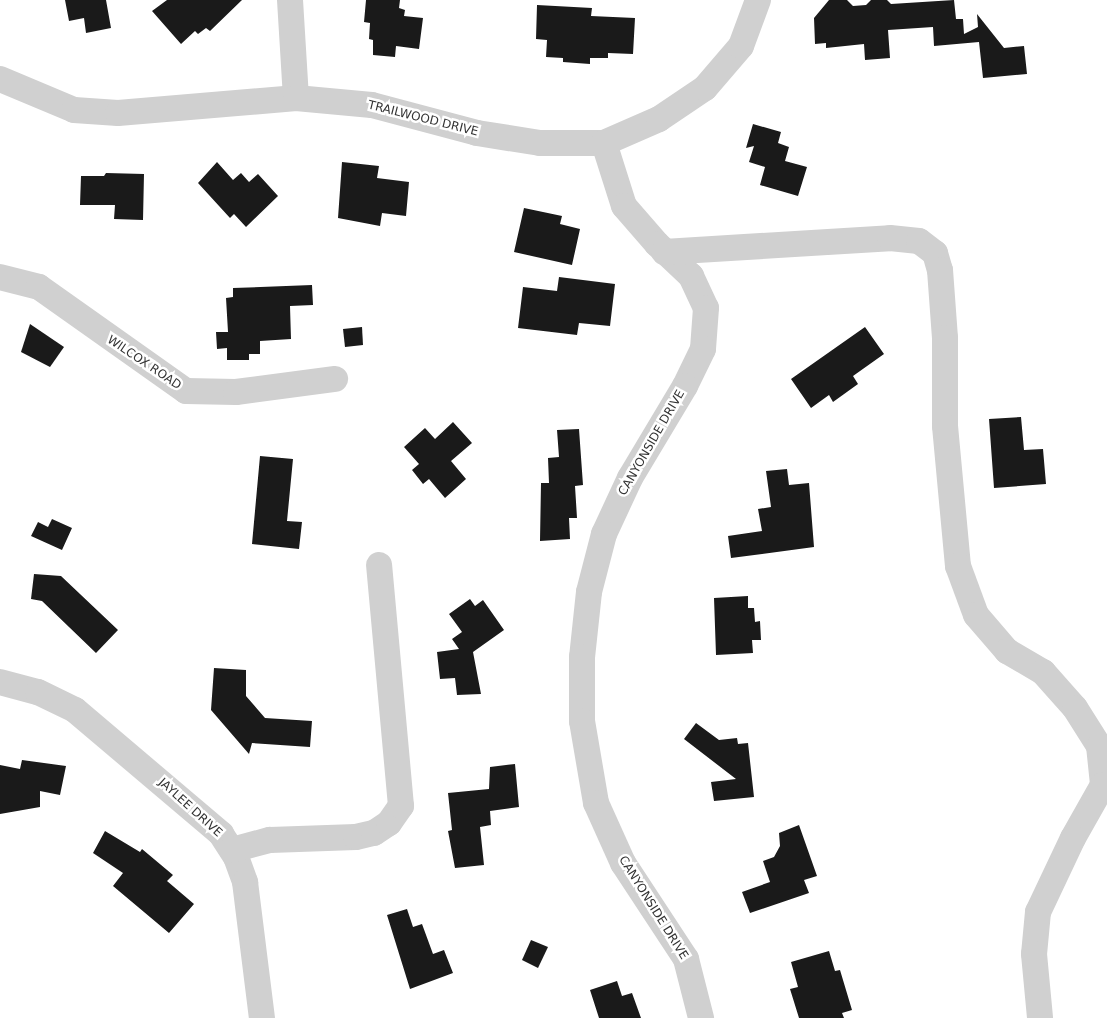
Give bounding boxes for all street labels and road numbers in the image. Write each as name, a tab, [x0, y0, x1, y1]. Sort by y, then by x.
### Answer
street label: TRAILWOOD DRIVE	[366, 98, 480, 140]
street label: WILCOX ROAD	[104, 333, 184, 393]
street label: CANYONSIDE DRIVE	[616, 388, 688, 498]
street label: JAYLEE DRIVE	[155, 776, 225, 840]
street label: CANYONSIDE DRIVE	[615, 854, 691, 962]

